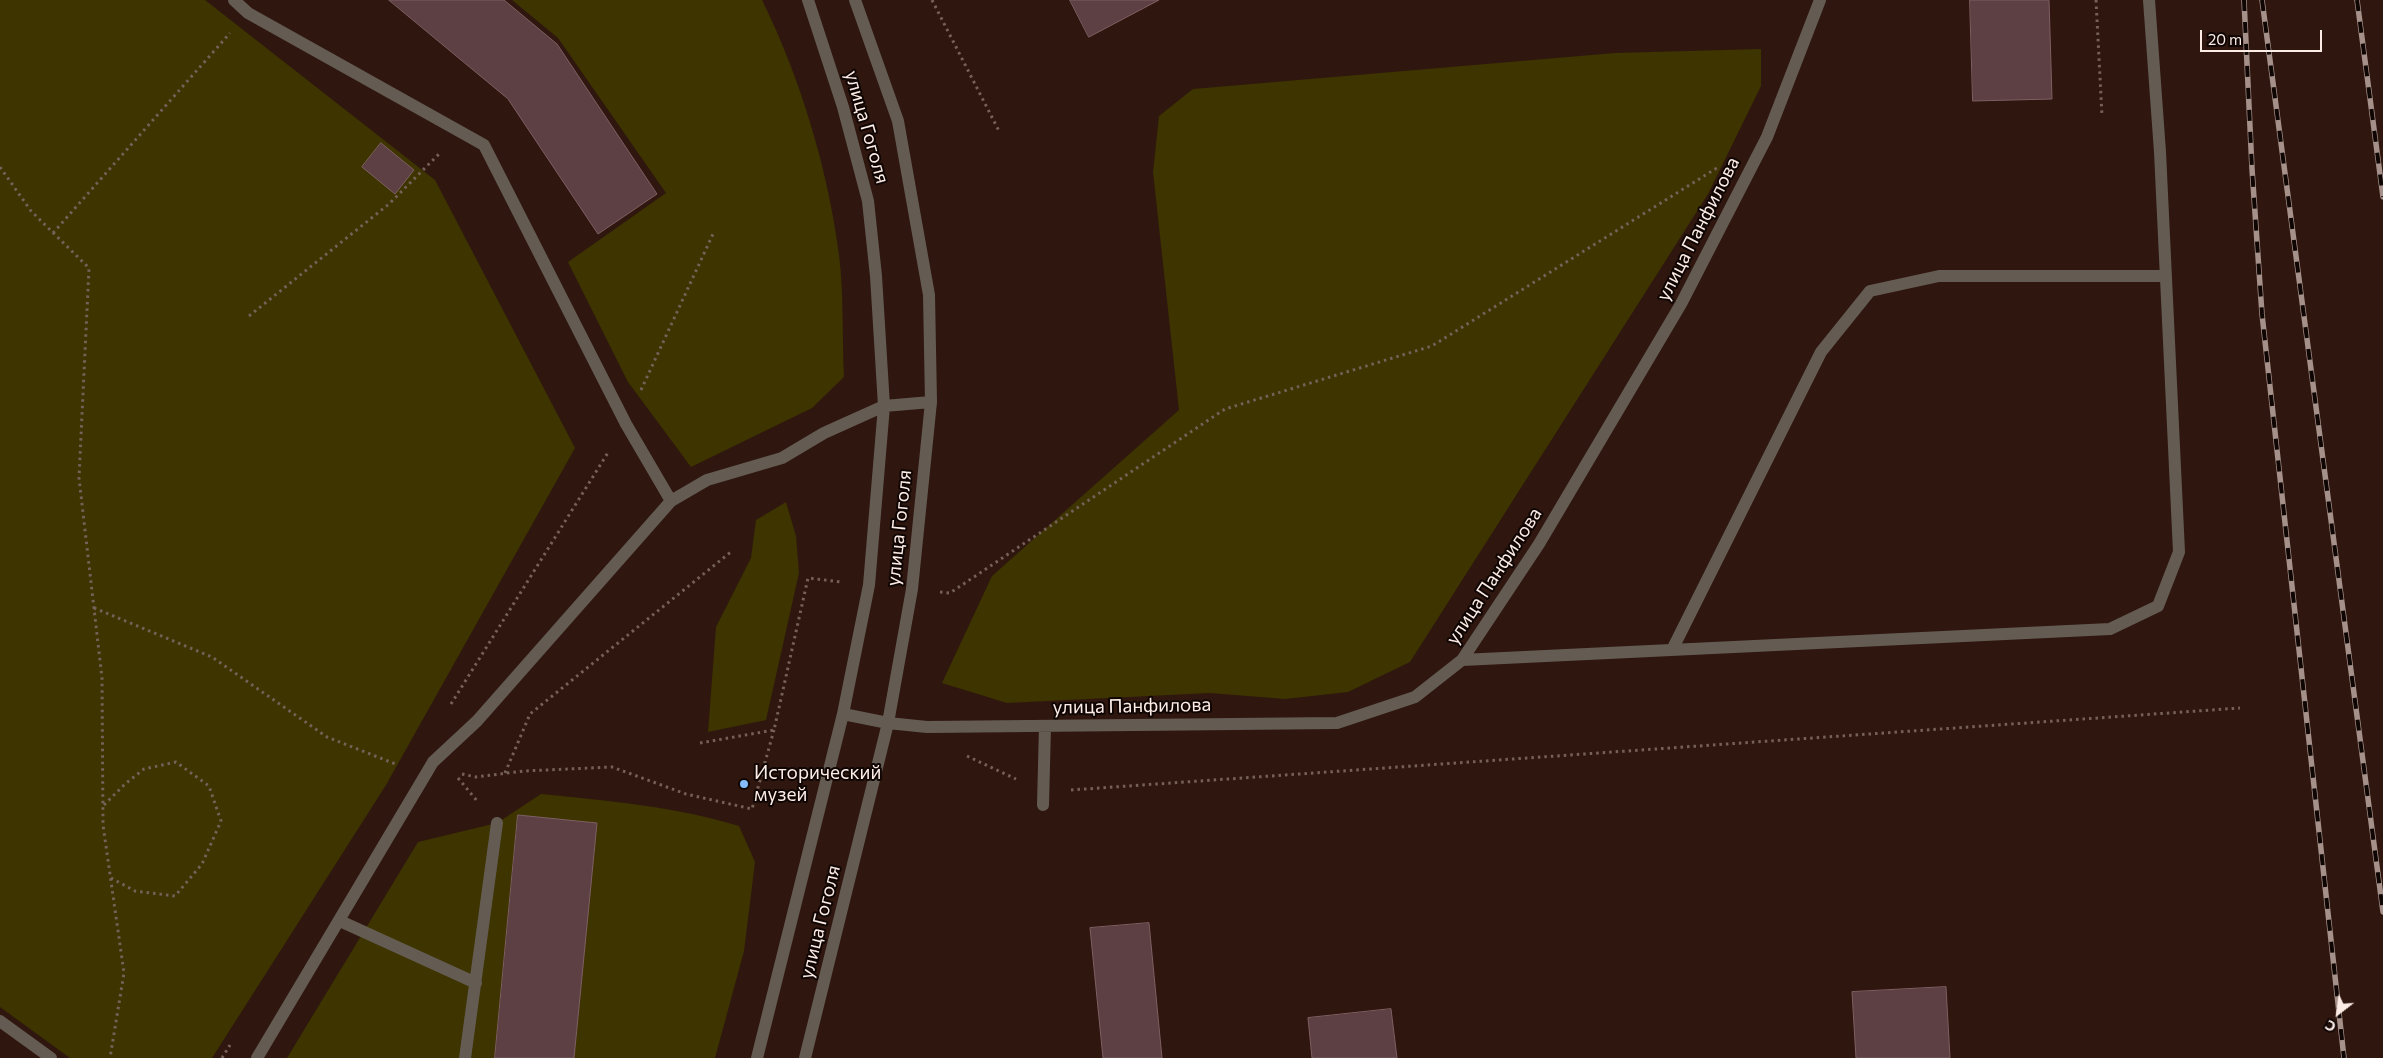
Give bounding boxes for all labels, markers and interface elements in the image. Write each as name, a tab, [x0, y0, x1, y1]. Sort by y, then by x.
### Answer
scale bar	[2203, 20, 2326, 52]
text: 20 m	[2208, 30, 2242, 48]
street label: улица Гоголя	[840, 68, 894, 186]
street label: улица Панфилова	[1652, 153, 1744, 305]
street label: улица Гоголя	[882, 469, 916, 587]
street label: улица Панфилова	[1441, 503, 1547, 649]
street label: улица Панфилова	[1053, 693, 1211, 719]
place label: Исторический музей	[754, 762, 881, 806]
marker: Исторический музей	[738, 778, 750, 790]
street label: улица Гоголя	[795, 863, 845, 981]
north arrow	[2313, 988, 2363, 1038]
text: С	[2322, 1017, 2339, 1036]

